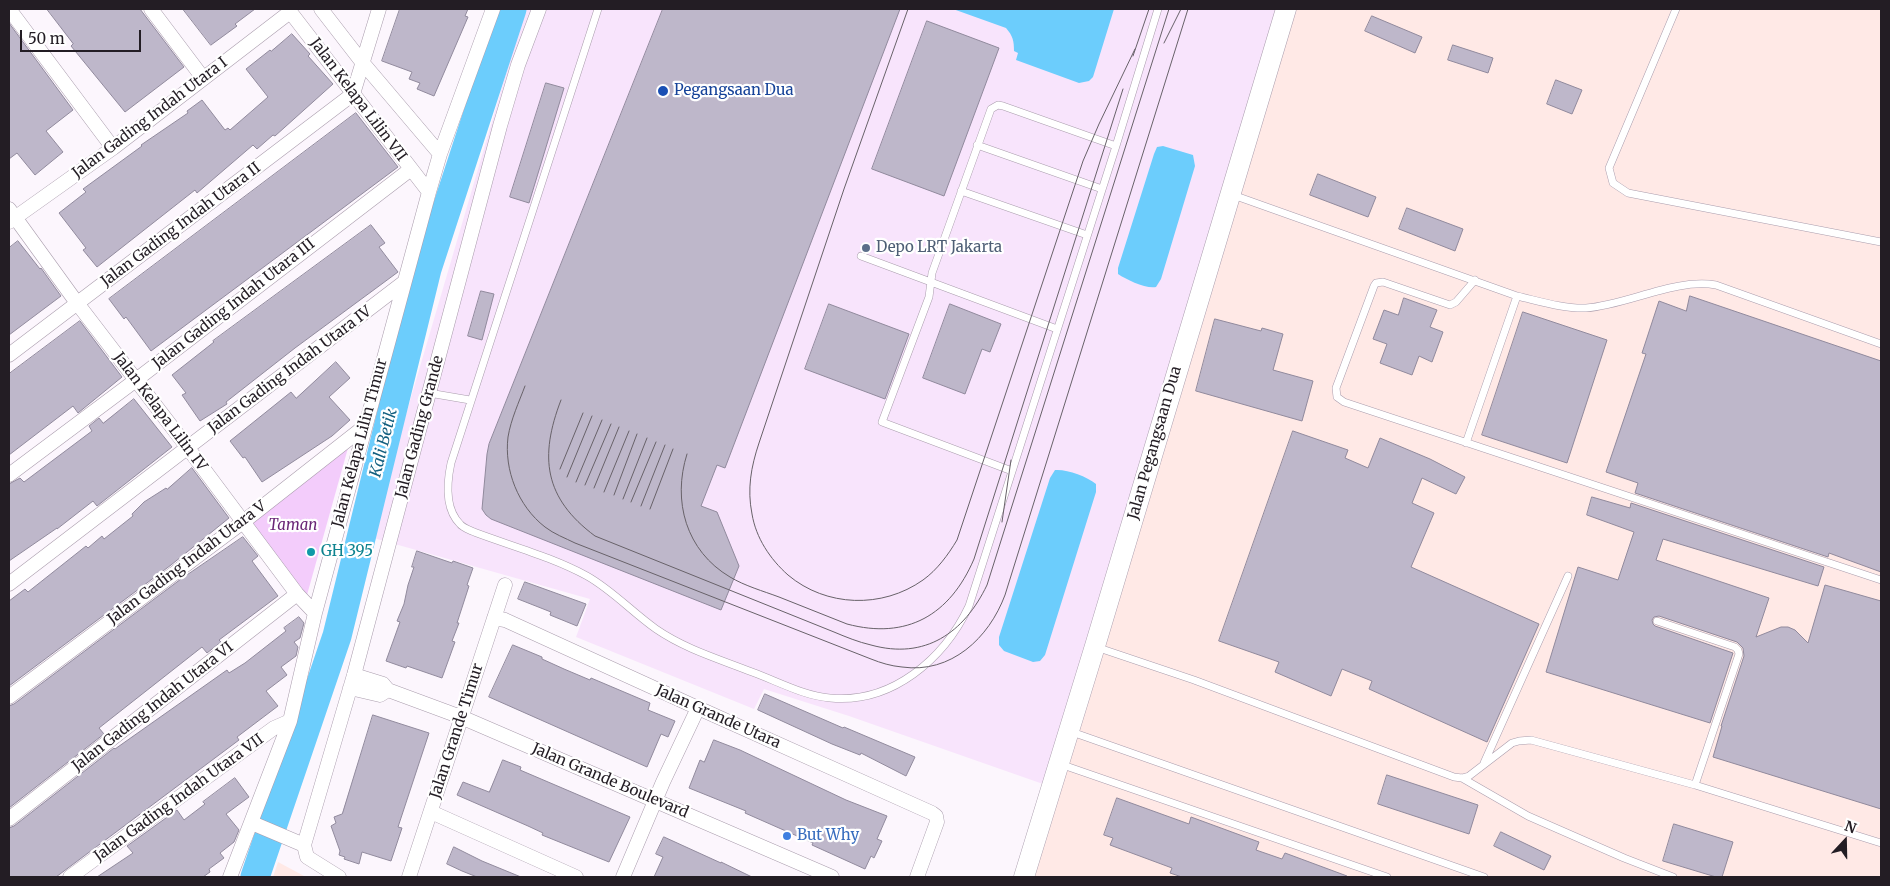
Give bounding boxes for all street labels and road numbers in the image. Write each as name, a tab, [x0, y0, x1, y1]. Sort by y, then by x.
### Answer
street label: Jalan Kelapa Lilin VII	[306, 35, 410, 165]
street label: Jalan Gading Indah Utara I	[69, 54, 231, 182]
street label: Jalan Gading Indah Utara II	[98, 159, 264, 291]
street label: Jalan Gading Indah Utara III	[149, 235, 319, 373]
street label: Jalan Gading Indah Utara IV	[205, 303, 375, 437]
street label: Jalan Kelapa Lilin IV	[109, 349, 211, 475]
street label: Jalan Gading Grande	[392, 354, 448, 500]
street label: Jalan Kelapa Lilin Timur	[329, 357, 391, 529]
street label: Jalan Pegangsaan Dua	[1124, 364, 1186, 522]
street label: Jalan Gading Indah Utara V	[104, 497, 270, 629]
street label: Jalan Gading Indah Utara VI	[69, 638, 237, 776]
street label: Jalan Grande Timur	[427, 661, 487, 801]
street label: Jalan Grande Utara	[653, 681, 783, 753]
street label: Jalan Gading Indah Utara VII	[91, 730, 267, 866]
street label: Jalan Grande Boulevard	[529, 740, 691, 822]

